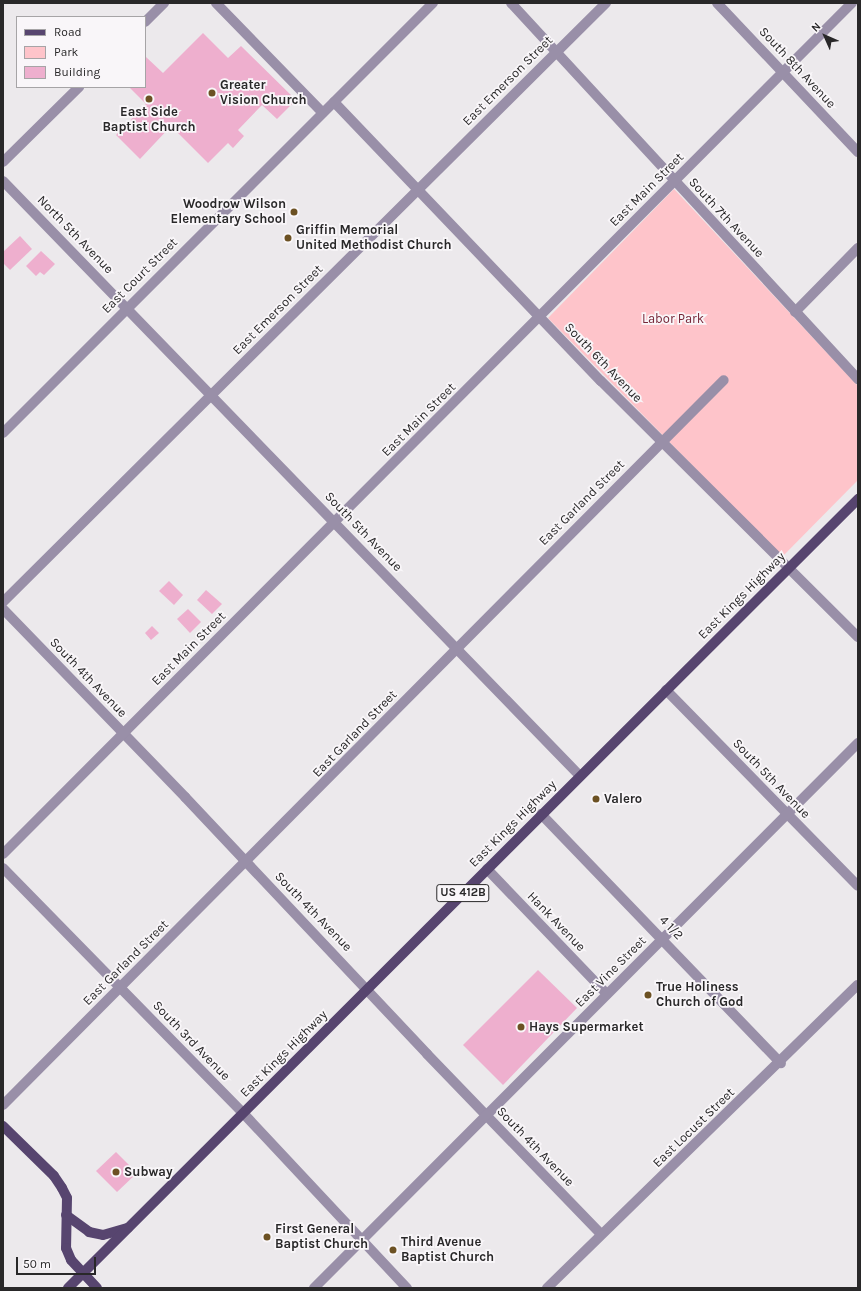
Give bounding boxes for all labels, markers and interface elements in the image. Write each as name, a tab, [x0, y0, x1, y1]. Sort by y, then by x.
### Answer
legend	[16, 16, 146, 88]
north arrow	[805, 16, 845, 56]
text: N	[809, 20, 824, 35]
street label: South 8th Avenue	[755, 24, 839, 112]
text: Road	[54, 25, 82, 39]
street label: East Emerson Street	[460, 33, 556, 129]
text: Park	[54, 45, 78, 59]
text: Building	[54, 65, 100, 79]
place label: Greater Vision Church	[220, 78, 307, 109]
marker: Greater Vision Church	[207, 88, 217, 98]
marker: East Side Baptist Church	[144, 94, 154, 104]
place label: East Side Baptist Church	[102, 105, 196, 136]
street label: East Main Street	[607, 150, 687, 230]
street label: South 7th Avenue	[685, 175, 767, 261]
street label: North 5th Avenue	[34, 193, 116, 277]
place label: Woodrow Wilson Elementary School	[171, 197, 286, 228]
marker: Woodrow Wilson Elementary School	[289, 207, 299, 217]
place label: Griffin Memorial United Methodist Church	[296, 223, 452, 254]
marker: Griffin Memorial United Methodist Church	[283, 233, 293, 243]
street label: East Court Street	[99, 235, 181, 317]
street label: East Emerson Street	[230, 262, 326, 358]
park label: Labor Park	[642, 311, 704, 327]
street label: South 6th Avenue	[561, 320, 645, 406]
street label: East Main Street	[379, 380, 459, 460]
street label: East Garland Street	[536, 457, 628, 549]
street label: South 5th Avenue	[321, 489, 405, 575]
street label: East Kings Highway	[695, 549, 789, 643]
street label: East Main Street	[149, 609, 229, 689]
street label: South 4th Avenue	[46, 635, 130, 721]
street label: East Garland Street	[310, 687, 400, 781]
street label: South 5th Avenue	[729, 736, 813, 822]
street label: East Kings Highway	[466, 777, 560, 871]
place label: Valero	[604, 791, 642, 807]
marker: Valero	[591, 794, 601, 804]
street label: South 4th Avenue	[271, 869, 355, 955]
road number: US 412B	[436, 883, 490, 903]
street label: Hank Avenue	[524, 889, 588, 955]
street label: 4 1/2	[656, 913, 686, 943]
street label: East Garland Street	[80, 917, 172, 1009]
street label: East Vine Street	[572, 933, 650, 1011]
place label: True Holiness Church of God	[656, 980, 743, 1011]
marker: True Holiness Church of God	[643, 990, 653, 1000]
street label: South 3rd Avenue	[149, 998, 233, 1084]
street label: East Kings Highway	[237, 1007, 331, 1101]
place label: Hays Supermarket	[529, 1019, 644, 1035]
marker: Hays Supermarket	[516, 1022, 526, 1032]
street label: East Locust Street	[650, 1085, 738, 1171]
street label: South 4th Avenue	[493, 1104, 577, 1190]
place label: Subway	[124, 1164, 172, 1180]
marker: Subway	[111, 1167, 121, 1177]
place label: First General Baptist Church	[275, 1222, 368, 1253]
marker: First General Baptist Church	[262, 1232, 272, 1242]
place label: Third Avenue Baptist Church	[401, 1235, 494, 1266]
marker: Third Avenue Baptist Church	[388, 1245, 398, 1255]
scale bar	[18, 1249, 98, 1275]
text: 50 m	[23, 1257, 51, 1271]

